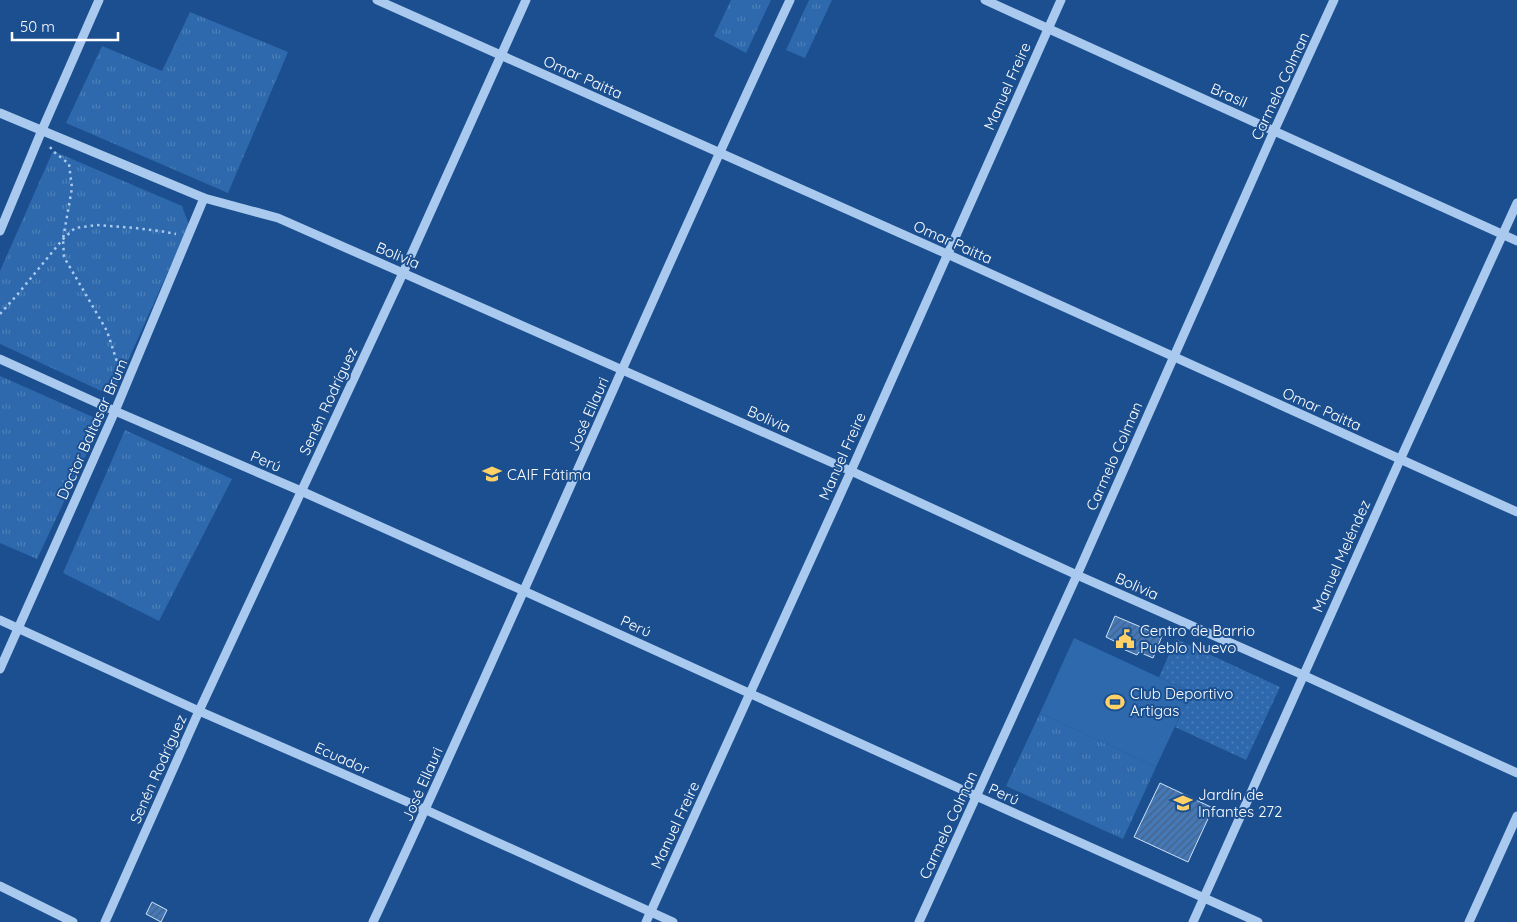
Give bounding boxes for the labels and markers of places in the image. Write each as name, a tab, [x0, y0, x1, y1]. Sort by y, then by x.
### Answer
school or university icon: CAIF Fátima	[481, 463, 503, 485]
place label: CAIF Fátima	[507, 465, 591, 484]
place label: Centro de Barrio Pueblo Nuevo	[1140, 621, 1255, 657]
public building icon: Centro de Barrio Pueblo Nuevo	[1114, 628, 1136, 650]
place label: Club Deportivo Artigas	[1130, 684, 1233, 720]
sports icon: Club Deportivo Artigas	[1104, 691, 1126, 713]
place label: Jardín de Infantes 272	[1198, 785, 1282, 821]
school or university icon: Jardín de Infantes 272	[1172, 792, 1194, 814]

